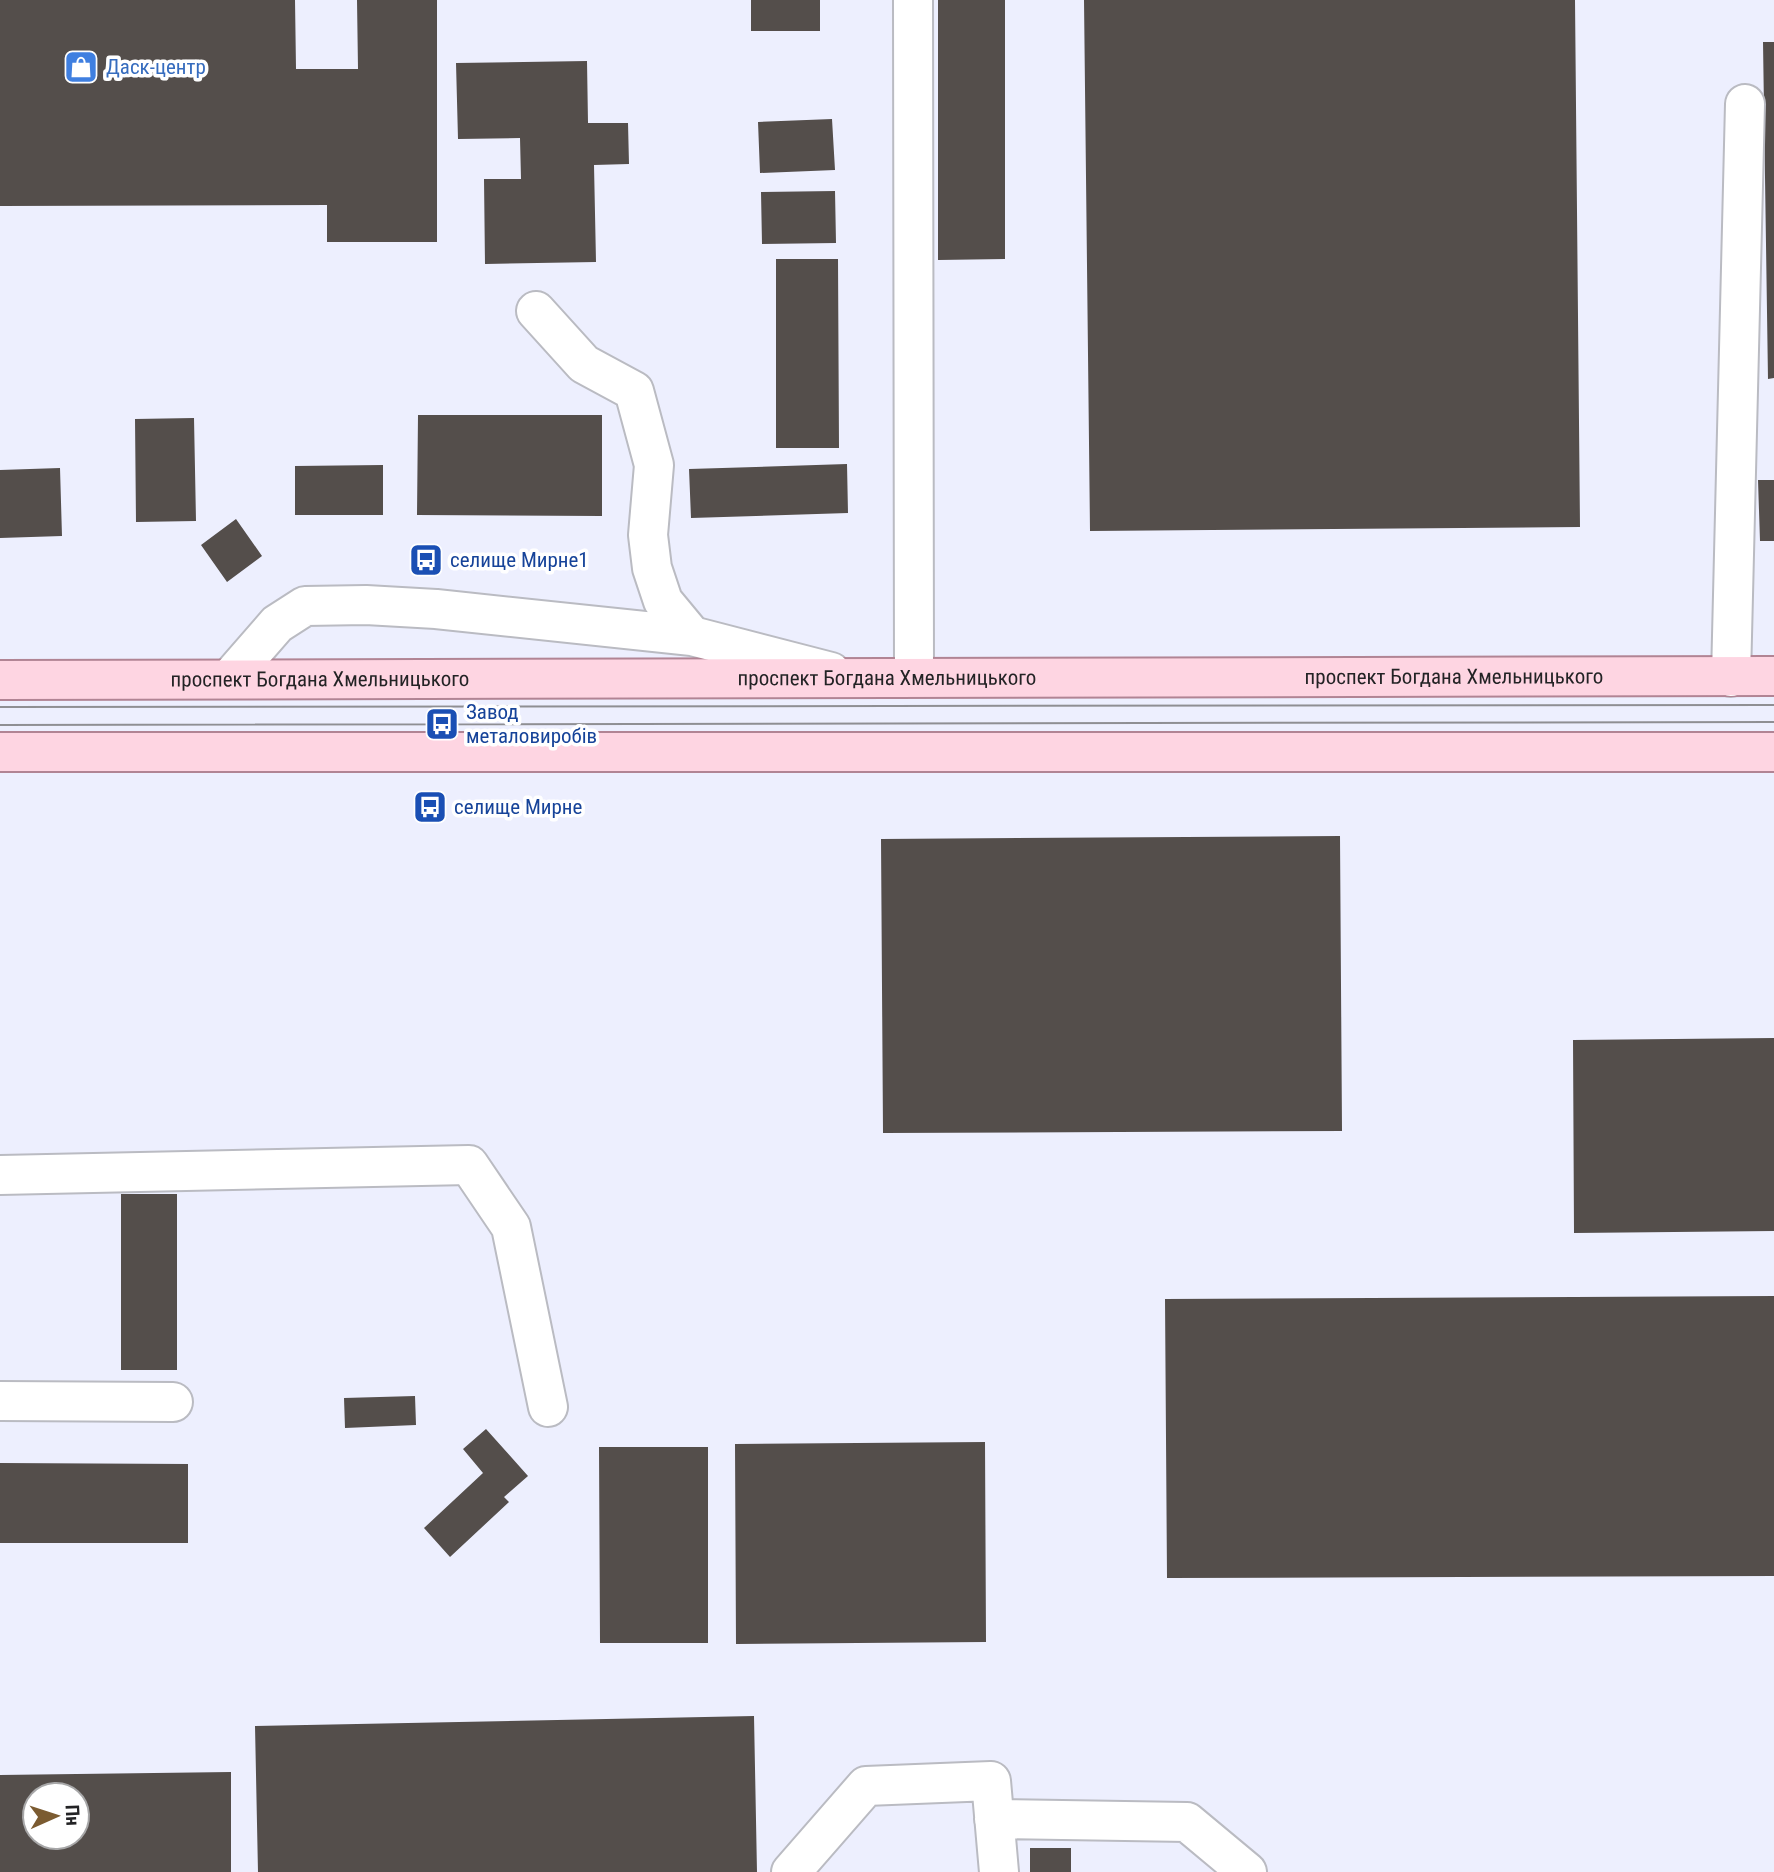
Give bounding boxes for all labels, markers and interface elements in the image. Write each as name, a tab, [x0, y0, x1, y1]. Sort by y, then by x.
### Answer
shop icon: Даск-центр	[62, 48, 100, 86]
place label: Даск-центр	[106, 55, 206, 79]
bus stop icon: селище Мирне1	[407, 541, 445, 579]
place label: селище Мирне1	[450, 548, 589, 572]
street label: проспект Богдана Хмельницького	[1305, 664, 1603, 689]
street label: проспект Богдана Хмельницького	[738, 666, 1036, 690]
street label: проспект Богдана Хмельницького	[171, 667, 469, 692]
place label: Завод металовиробів	[466, 700, 597, 748]
bus stop icon: Завод металовиробів	[423, 705, 461, 743]
bus stop icon: селище Мирне	[411, 788, 449, 826]
place label: селище Мирне	[454, 795, 583, 819]
north arrow	[21, 1781, 91, 1851]
text: Пн	[60, 1804, 85, 1826]

